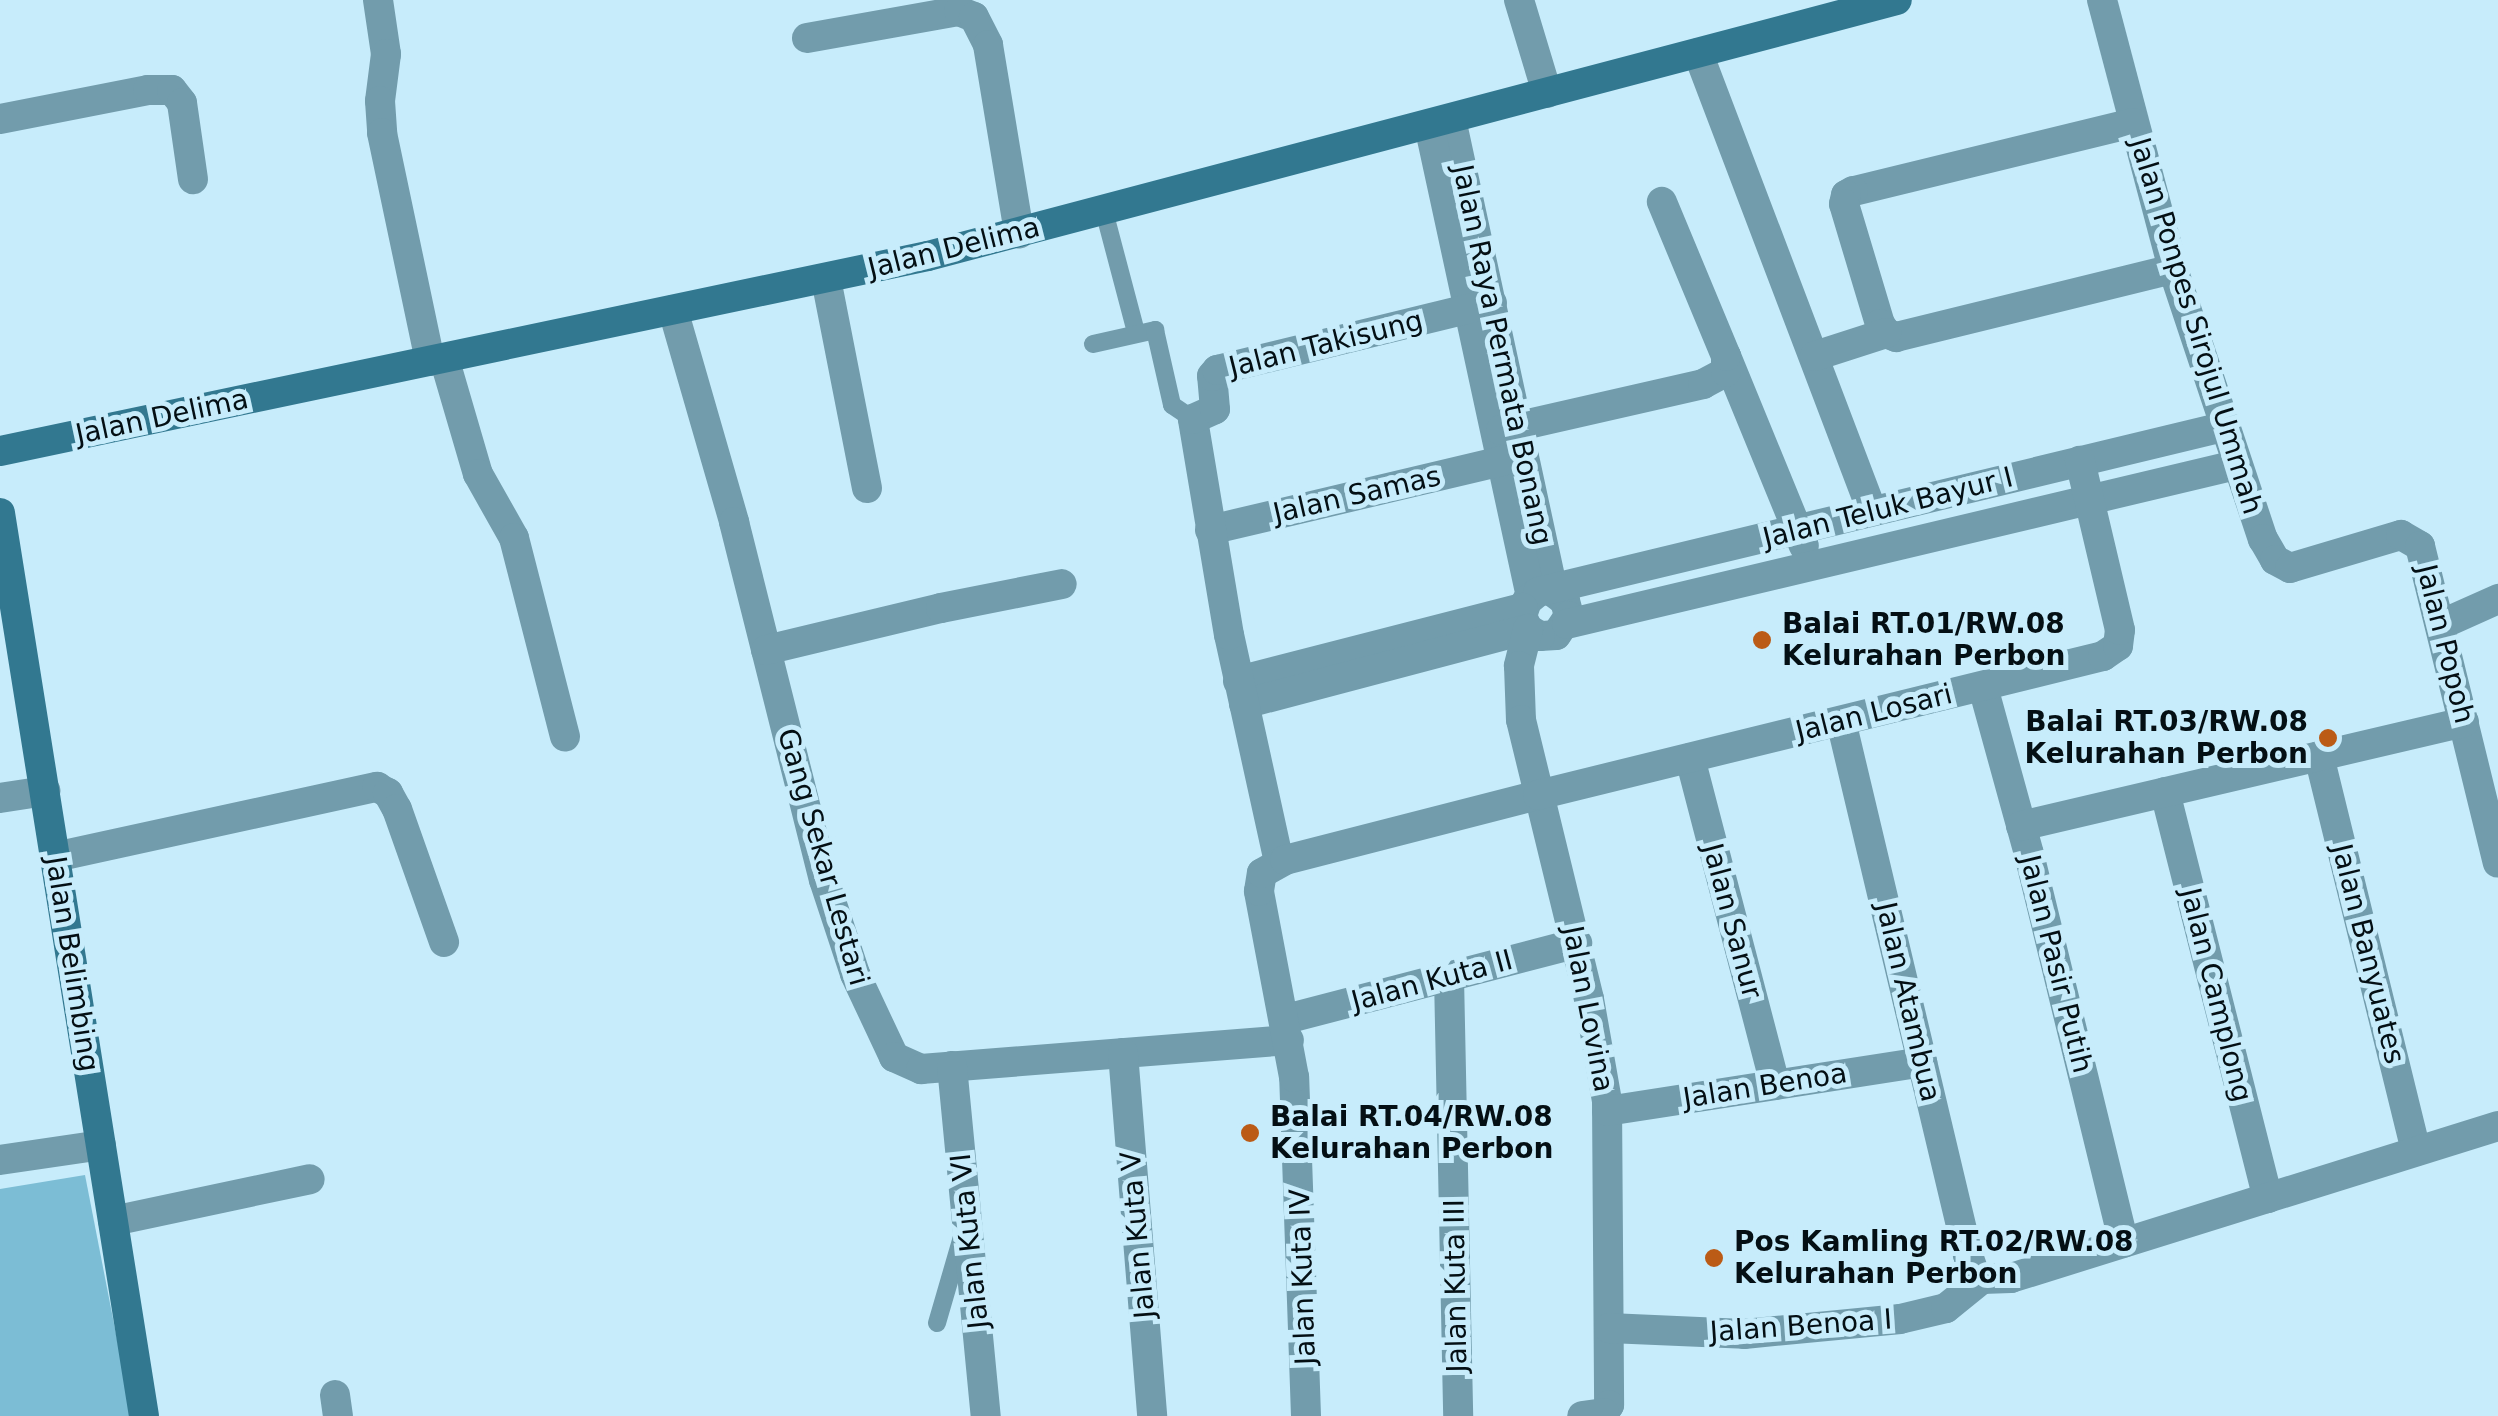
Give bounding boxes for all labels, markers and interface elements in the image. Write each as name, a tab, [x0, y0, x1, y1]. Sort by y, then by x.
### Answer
street label: Jalan Ponpes Sirojul Ummah	[2123, 134, 2269, 518]
street label: Jalan Raya Permata Bonang	[1445, 162, 1559, 548]
street label: Jalan Delima	[865, 210, 1043, 286]
street label: Jalan Takisung	[1226, 304, 1426, 384]
street label: Jalan Delima	[73, 382, 251, 452]
street label: Jalan Samas	[1270, 459, 1444, 531]
street label: Jalan Teluk Bayur I	[1759, 461, 2017, 555]
street label: Jalan Popoh	[2409, 561, 2481, 727]
place label: Balai RT.01/RW.08 Kelurahan Perbon	[1782, 607, 2065, 673]
marker: Balai RT.01/RW.08 Kelurahan Perbon	[1751, 629, 1773, 651]
street label: Jalan Losari	[1792, 677, 1956, 749]
place label: Balai RT.03/RW.08 Kelurahan Perbon	[2025, 705, 2308, 771]
street label: Gang Sekar Lestari	[770, 725, 876, 989]
marker: Balai RT.03/RW.08 Kelurahan Perbon	[2317, 727, 2339, 749]
street label: Jalan Sanur	[1695, 840, 1769, 1002]
street label: Jalan Banyuates	[2324, 841, 2412, 1067]
street label: Jalan Pasir Putih	[2013, 852, 2099, 1076]
street label: Jalan Belimbing	[38, 854, 106, 1074]
street label: Jalan Camplong	[2173, 885, 2259, 1105]
street label: Jalan Atambua	[1869, 899, 1947, 1105]
street label: Jalan Lovina	[1555, 923, 1621, 1095]
street label: Jalan Kuta II	[1348, 943, 1516, 1019]
street label: Jalan Benoa	[1681, 1056, 1849, 1116]
place label: Balai RT.04/RW.08 Kelurahan Perbon	[1270, 1100, 1553, 1166]
marker: Balai RT.04/RW.08 Kelurahan Perbon	[1239, 1122, 1261, 1144]
street label: Jalan Kuta V	[1114, 1150, 1162, 1320]
street label: Jalan Kuta VI	[944, 1152, 996, 1330]
street label: Jalan Kuta IV	[1283, 1188, 1323, 1366]
street label: Jalan Kuta III	[1438, 1199, 1474, 1373]
place label: Pos Kamling RT.02/RW.08 Kelurahan Perbon	[1734, 1225, 2134, 1291]
marker: Pos Kamling RT.02/RW.08 Kelurahan Perbon	[1703, 1247, 1725, 1269]
street label: Jalan Benoa I	[1709, 1303, 1893, 1349]

